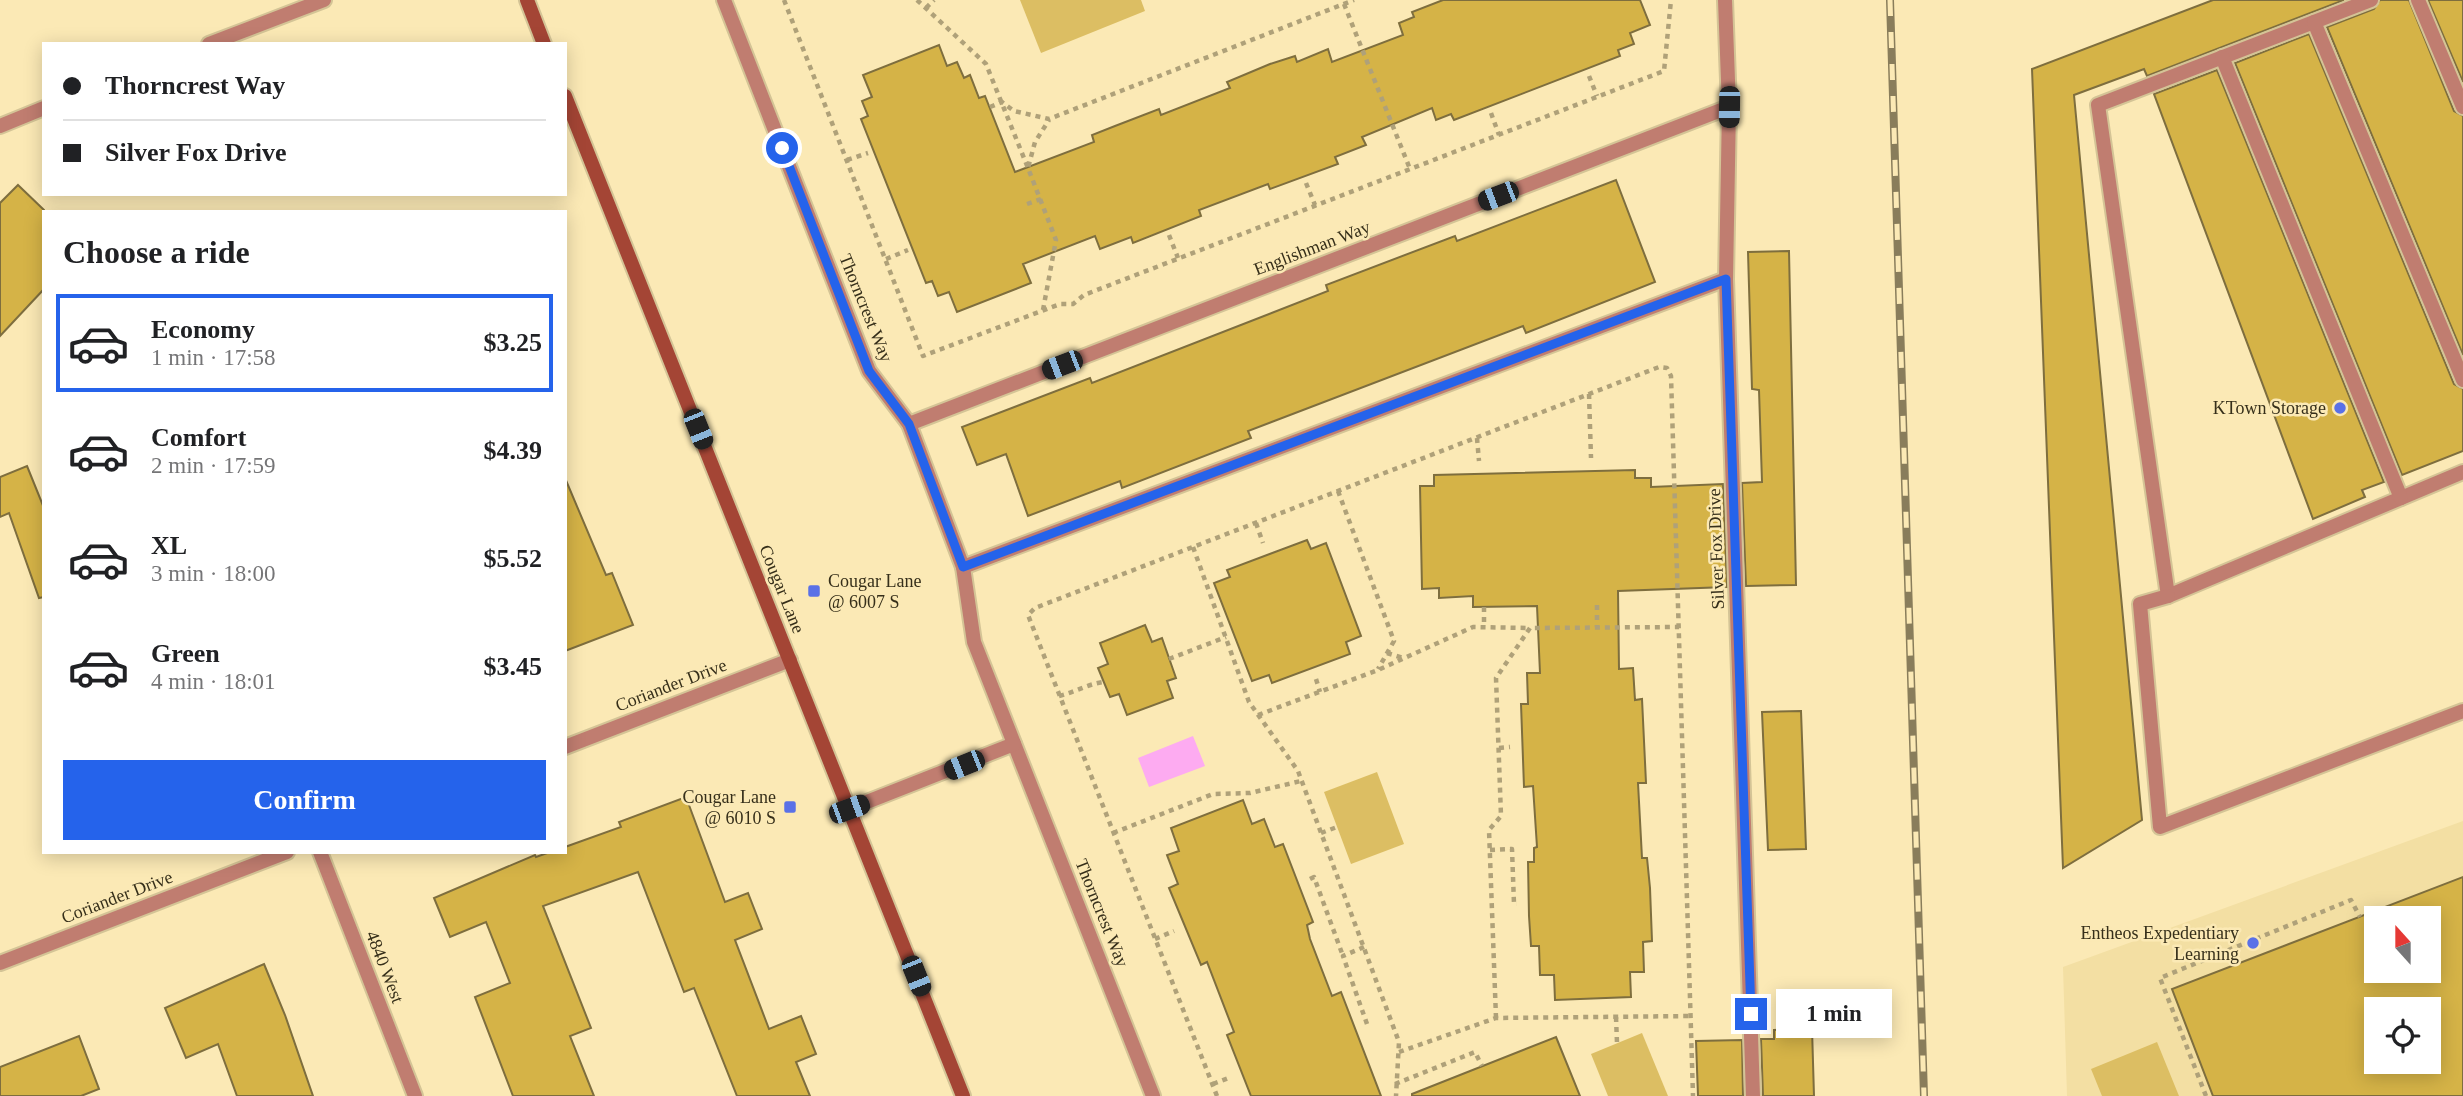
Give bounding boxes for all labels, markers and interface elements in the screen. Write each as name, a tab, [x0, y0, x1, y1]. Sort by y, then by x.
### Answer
text: Thorncrest Way	[105, 71, 285, 100]
car	[1719, 86, 1740, 128]
route start	[766, 132, 798, 164]
text: Silver Fox Drive	[105, 138, 286, 167]
car	[1475, 179, 1522, 213]
street label: Englishman Way	[1251, 217, 1373, 279]
text: Choose a ride	[63, 234, 250, 270]
street label: Thorncrest Way	[835, 251, 897, 365]
icon: car	[67, 312, 130, 375]
text: Economy	[151, 315, 255, 344]
text: $3.25	[484, 328, 542, 357]
text: 1 min · 17:58	[151, 345, 276, 370]
car	[1039, 348, 1086, 382]
place label: KTown Storage	[2213, 398, 2326, 418]
marker: KTown Storage	[2332, 400, 2348, 416]
car	[681, 406, 716, 452]
icon: car	[67, 420, 130, 483]
text: Comfort	[151, 423, 246, 452]
text: $4.39	[484, 436, 542, 465]
text: 2 min · 17:59	[151, 453, 276, 478]
street label: Silver Fox Drive	[1704, 488, 1728, 610]
icon: car	[67, 528, 130, 591]
text: XL	[151, 531, 187, 560]
street label: Cougar Lane	[755, 542, 809, 636]
text: $5.52	[484, 544, 542, 573]
text: 3 min · 18:00	[151, 561, 276, 586]
place label: Cougar Lane @ 6007 S	[828, 571, 921, 612]
marker: Cougar Lane @ 6007 S	[806, 583, 822, 599]
icon: car	[67, 636, 130, 699]
text: Green	[151, 639, 220, 668]
text: $3.45	[484, 652, 542, 681]
street label: Coriander Drive	[613, 655, 729, 715]
text: 4 min · 18:01	[151, 669, 276, 694]
car	[941, 747, 988, 783]
button: Confirm	[63, 760, 546, 840]
place label: Cougar Lane @ 6010 S	[683, 787, 776, 828]
car	[826, 792, 873, 826]
marker: Cougar Lane @ 6010 S	[782, 799, 798, 815]
street label: Thorncrest Way	[1071, 856, 1133, 970]
street label: Coriander Drive	[59, 867, 175, 927]
north arrow	[2364, 906, 2441, 984]
map controls	[2364, 906, 2441, 1074]
place label: Entheos Expedentiary Learning	[2081, 923, 2239, 964]
street label: 4840 West	[362, 928, 408, 1006]
marker: Entheos Expedentiary Learning	[2245, 935, 2261, 951]
car	[899, 953, 934, 999]
callout: 1 min	[1776, 990, 1891, 1038]
button: locate	[2364, 997, 2441, 1074]
route end	[1735, 998, 1767, 1030]
text: 1 min	[1806, 1001, 1862, 1026]

